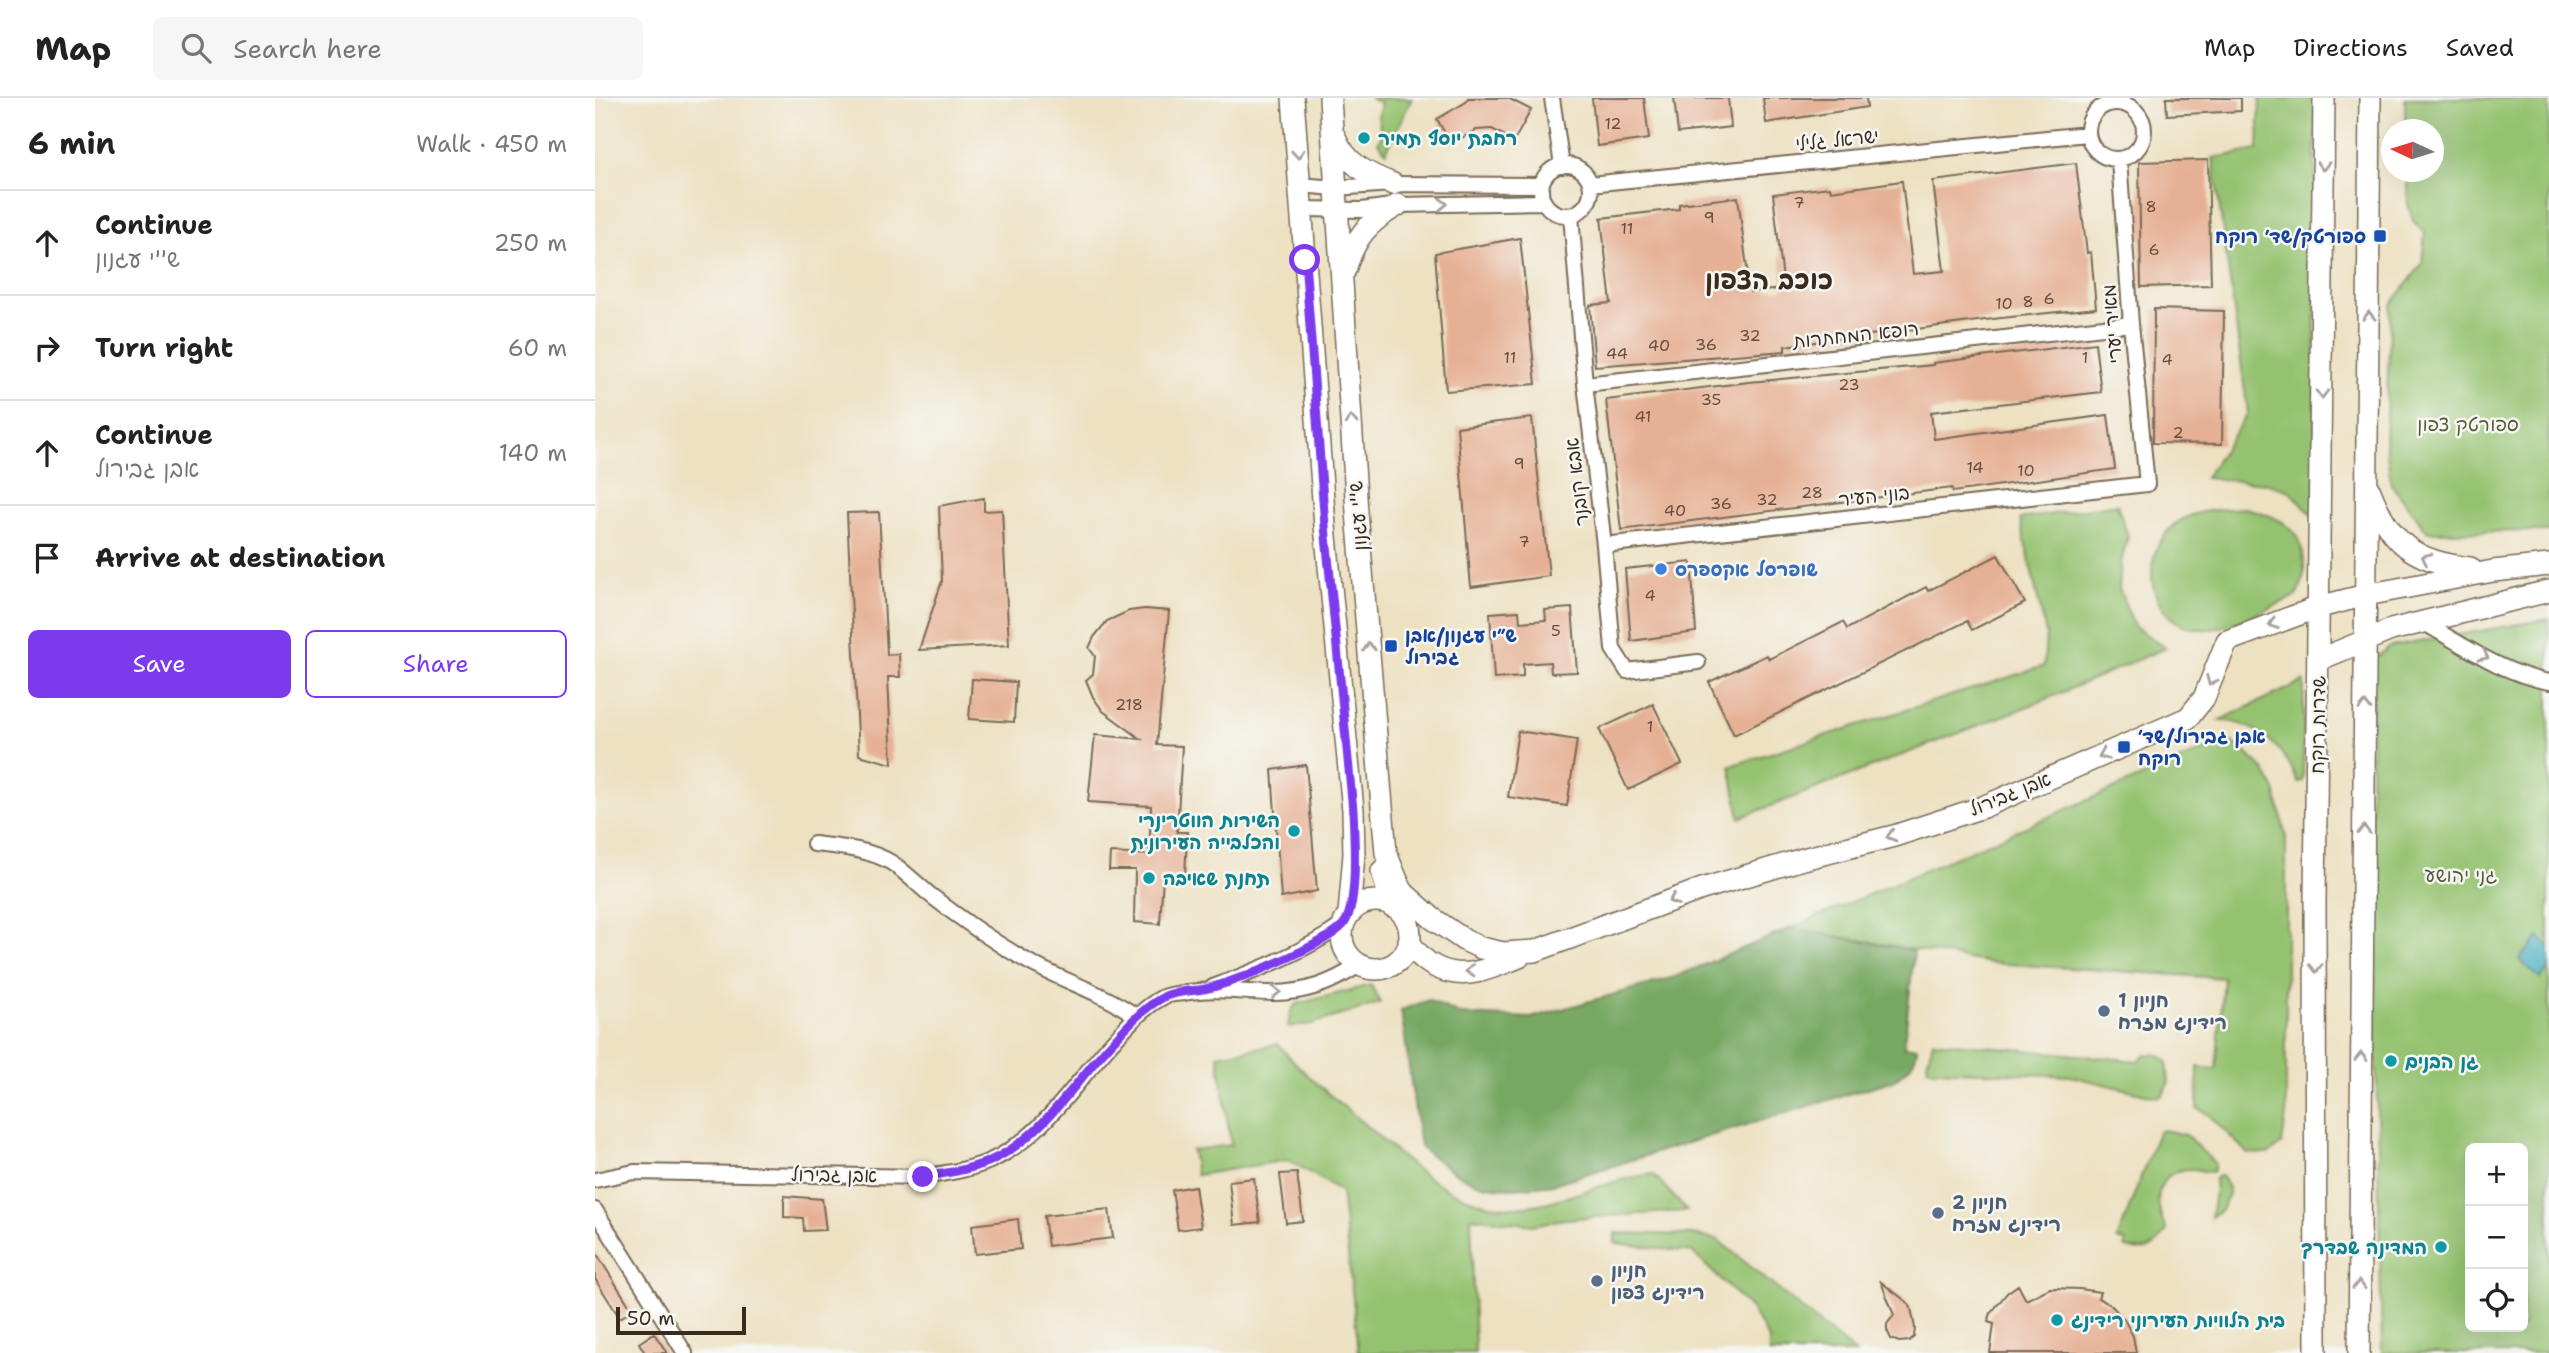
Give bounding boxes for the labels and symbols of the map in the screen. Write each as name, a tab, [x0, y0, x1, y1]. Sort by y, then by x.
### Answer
house number: 12	[1604, 113, 1622, 134]
north arrow	[2381, 119, 2444, 182]
street label: ישראל גלילי	[1794, 123, 1880, 157]
place label: רחבת יוסף תמיר	[1378, 126, 1517, 151]
marker: רחבת יוסף תמיר	[1356, 130, 1372, 146]
one-way arrow	[1290, 148, 1305, 159]
one-way arrow	[2315, 161, 2331, 172]
house number: 7	[1793, 192, 1805, 213]
one-way arrow	[1438, 196, 1449, 212]
house number: 8	[2145, 196, 2157, 217]
house number: 9	[1703, 207, 1715, 228]
house number: 11	[1621, 218, 1633, 239]
place label: ספורטק/שד׳ רוקח	[2215, 224, 2366, 249]
marker: ספורטק/שד׳ רוקח	[2372, 228, 2388, 244]
house number: 6	[2148, 239, 2160, 260]
route start	[1289, 244, 1320, 275]
district label: כוכב הצפון	[1705, 262, 1833, 297]
street label: מאיר יערי	[2096, 283, 2128, 365]
house number: 6	[2043, 288, 2055, 309]
house number: 8	[2022, 291, 2034, 312]
house number: 10	[1995, 293, 2013, 314]
one-way arrow	[2361, 311, 2376, 322]
street label: רופא המחתרות	[1791, 316, 1920, 354]
house number: 32	[1739, 325, 1761, 346]
house number: 36	[1695, 334, 1717, 355]
house number: 40	[1648, 335, 1670, 356]
house number: 44	[1606, 343, 1628, 364]
house number: 11	[1504, 347, 1516, 368]
house number: 1	[2082, 347, 2088, 368]
house number: 4	[2161, 349, 2173, 370]
house number: 23	[1838, 374, 1860, 395]
house number: 35	[1701, 389, 1721, 410]
one-way arrow	[2314, 389, 2330, 399]
house number: 41	[1634, 406, 1652, 427]
park label: ספורטק צפון	[2417, 412, 2519, 437]
one-way arrow	[1344, 414, 1359, 425]
house number: 2	[2172, 422, 2184, 443]
street label: אבא קובנר	[1559, 436, 1595, 528]
house number: 9	[1513, 453, 1525, 474]
house number: 14	[1966, 457, 1984, 478]
house number: 10	[2017, 460, 2035, 481]
street label: ש''י עגנון	[1343, 480, 1373, 552]
street label: בוני העיר	[1837, 480, 1911, 512]
house number: 28	[1801, 482, 1823, 503]
house number: 32	[1756, 489, 1778, 510]
house number: 36	[1710, 493, 1732, 514]
house number: 40	[1664, 500, 1686, 521]
house number: 7	[1518, 531, 1530, 552]
one-way arrow	[2421, 552, 2433, 566]
place label: שופרסל אקספרס	[1675, 557, 1818, 582]
marker: שופרסל אקספרס	[1653, 561, 1669, 577]
house number: 4	[1644, 585, 1656, 606]
one-way arrow	[2267, 616, 2279, 630]
house number: 5	[1551, 620, 1561, 641]
place label: ש״י עגנון/אבן גבירול	[1405, 623, 1517, 670]
marker: ש״י עגנון/אבן גבירול	[1383, 638, 1399, 654]
one-way arrow	[1362, 641, 1377, 652]
one-way arrow	[2477, 648, 2489, 662]
one-way arrow	[2206, 675, 2220, 687]
street label: שדרות רוקח	[2305, 675, 2331, 774]
house number: 218	[1115, 694, 1143, 715]
one-way arrow	[2358, 700, 2373, 711]
house number: 1	[1647, 716, 1653, 737]
place label: אבן גבירול/שד׳ רוקח	[2138, 724, 2266, 771]
marker: אבן גבירול/שד׳ רוקח	[2116, 739, 2132, 755]
one-way arrow	[2098, 747, 2111, 761]
street label: אבן גבירול	[1965, 766, 2055, 822]
place label: השירות הווטרינרי והכלבייה העירונית	[1130, 808, 1280, 855]
marker: השירות הווטרינרי והכלבייה העירונית	[1286, 823, 1302, 839]
one-way arrow	[2356, 824, 2371, 835]
one-way arrow	[1885, 828, 1897, 842]
park label: גני יהושע	[2425, 863, 2497, 888]
place label: תחנת שאיבה	[1163, 866, 1270, 891]
marker: תחנת שאיבה	[1141, 870, 1157, 886]
one-way arrow	[1667, 892, 1679, 906]
one-way arrow	[1464, 963, 1475, 978]
one-way arrow	[2308, 964, 2324, 974]
one-way arrow	[1271, 984, 1282, 1000]
place label: 1 חניון רידינג מזרח	[2118, 988, 2227, 1035]
marker: 1 חניון רידינג מזרח	[2096, 1003, 2112, 1019]
place label: גן הבנים	[2405, 1049, 2479, 1074]
one-way arrow	[2354, 1052, 2369, 1063]
marker: גן הבנים	[2383, 1053, 2399, 1069]
route end	[907, 1161, 938, 1192]
street label: אבן גבירול	[791, 1162, 877, 1188]
place label: 2 חניון רידינג מזרח	[1952, 1190, 2061, 1237]
marker: 2 חניון רידינג מזרח	[1930, 1205, 1946, 1221]
place label: המדינה שבדרך	[2301, 1235, 2427, 1260]
marker: המדינה שבדרך	[2433, 1239, 2449, 1255]
place label: חניון רידינג צפון	[1611, 1258, 1705, 1305]
marker: חניון רידינג צפון	[1589, 1273, 1605, 1289]
one-way arrow	[2351, 1279, 2367, 1290]
scale bar	[616, 1304, 745, 1336]
place label: בית הלוויות העירוני רידינג	[2071, 1308, 2285, 1333]
marker: בית הלוויות העירוני רידינג	[2049, 1312, 2065, 1328]

